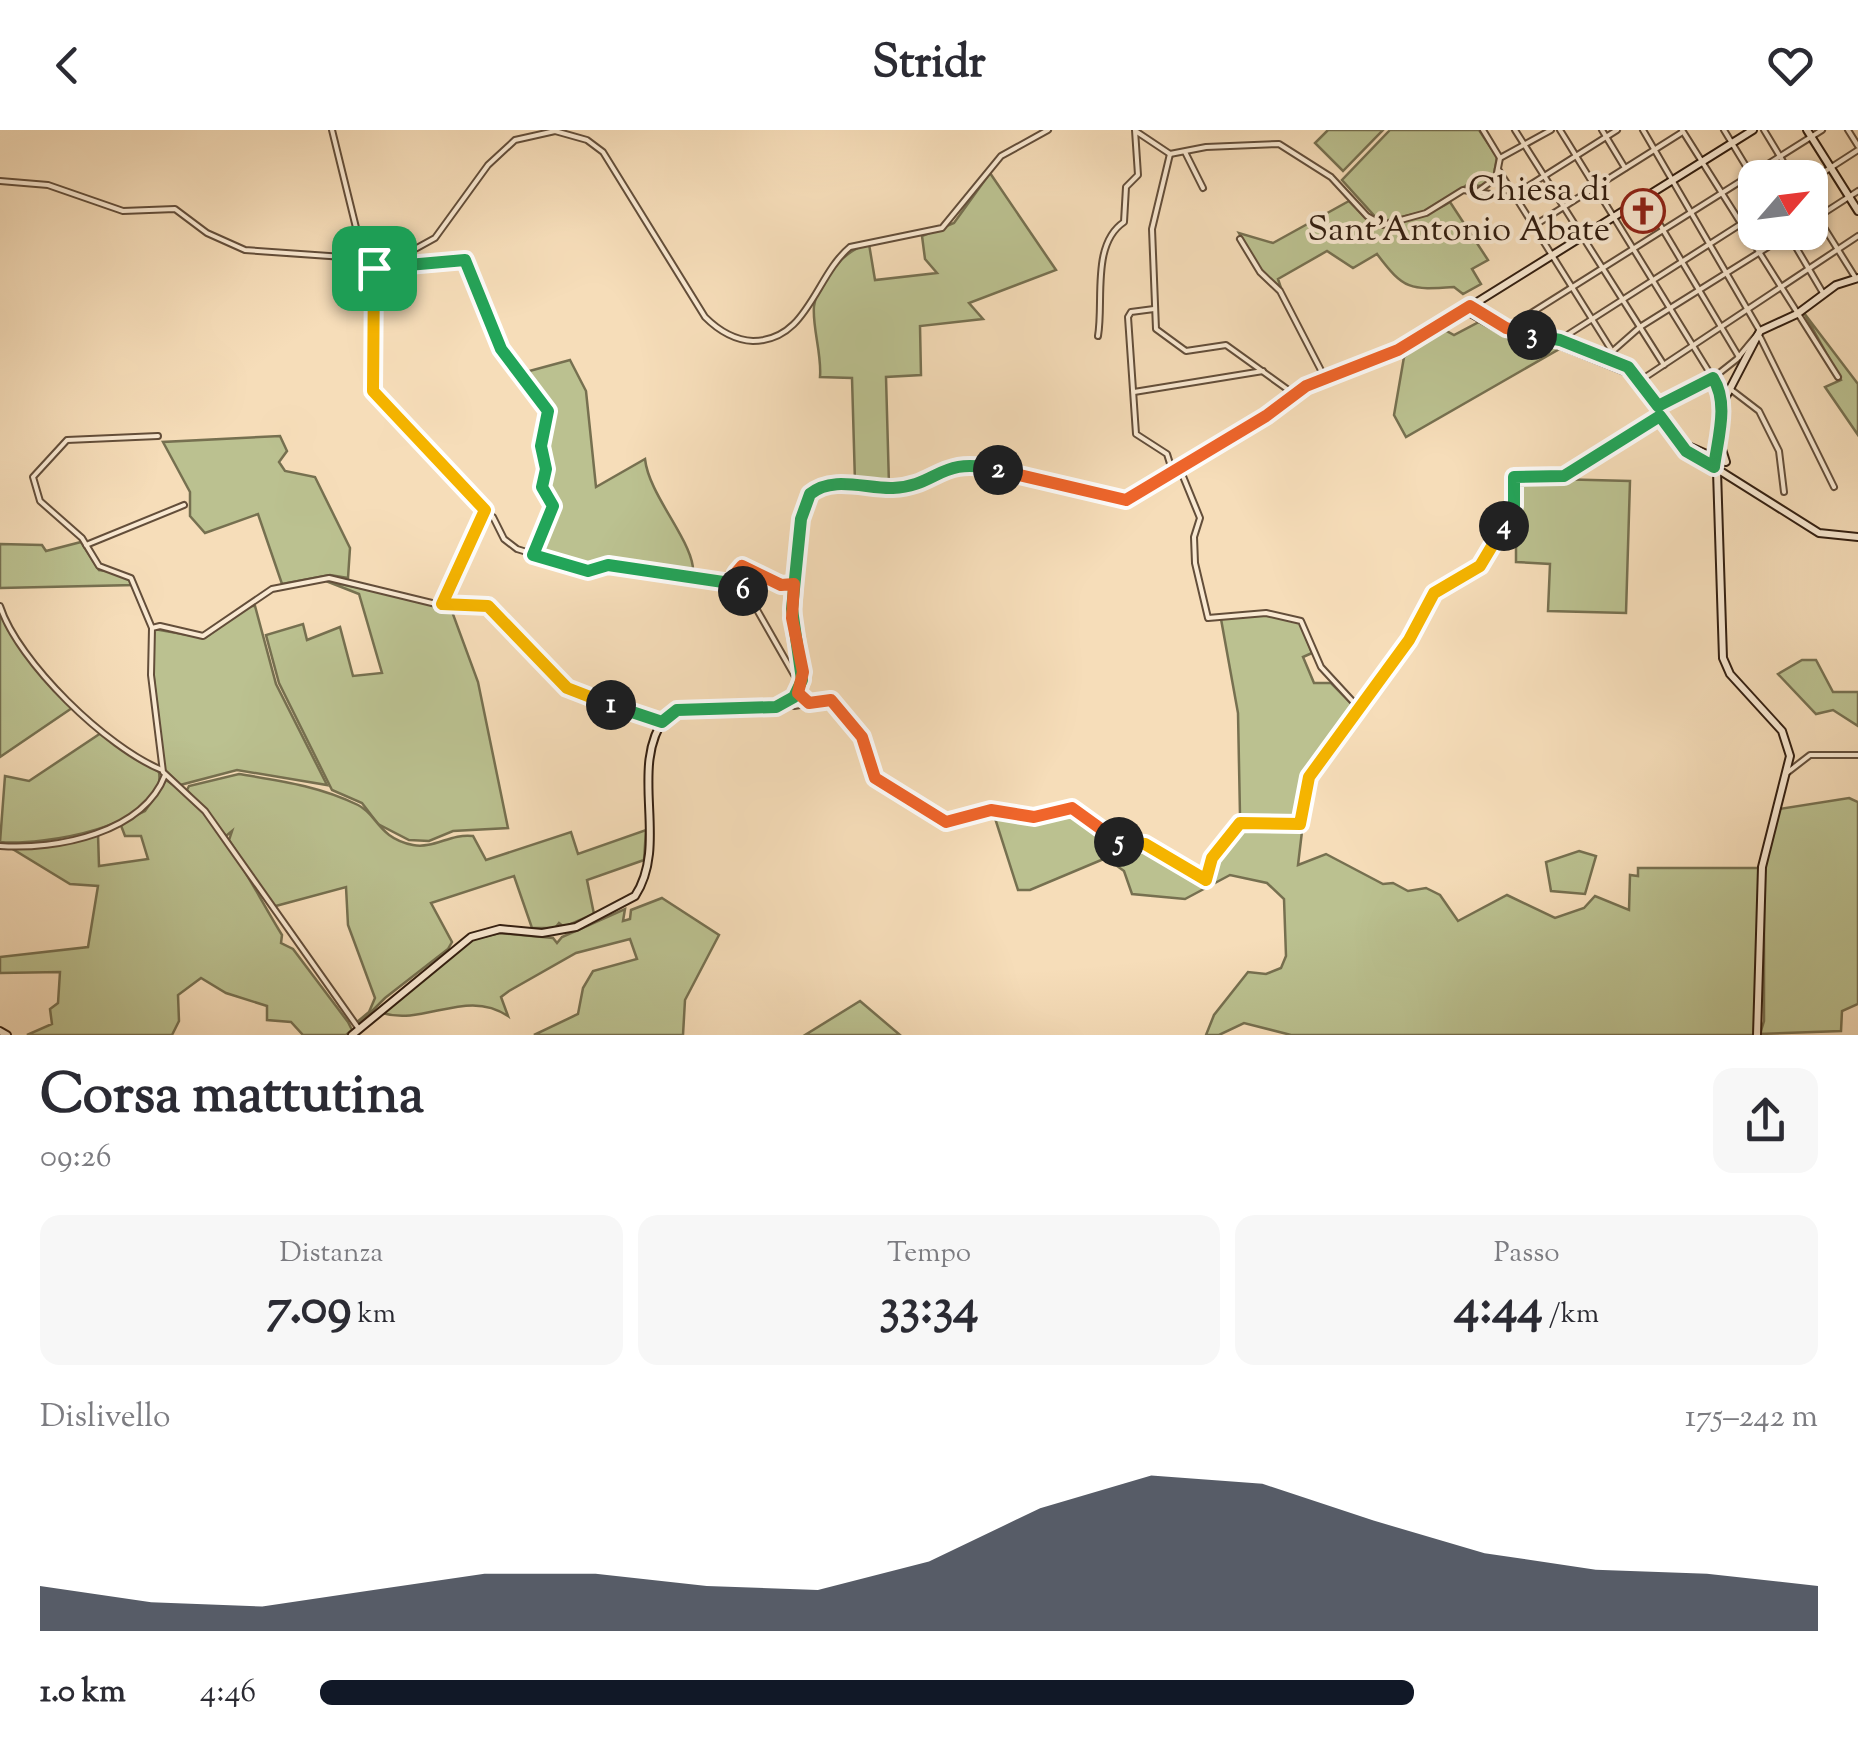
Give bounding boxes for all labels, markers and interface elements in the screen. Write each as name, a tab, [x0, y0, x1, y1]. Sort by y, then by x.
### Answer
text: Stridr	[872, 33, 986, 98]
icon: back	[40, 38, 95, 93]
icon: heart	[1763, 38, 1818, 93]
north arrow	[1738, 160, 1828, 250]
map controls	[1738, 160, 1828, 250]
place label: Chiesa di Sant'Antonio Abate	[1307, 166, 1610, 257]
church icon: Chiesa di Sant'Antonio Abate	[1620, 188, 1666, 234]
pin	[332, 226, 417, 311]
icon: arrive	[347, 241, 402, 296]
pin: 3	[1507, 310, 1557, 360]
text: 3	[1526, 315, 1538, 355]
pin: 2	[973, 445, 1023, 495]
text: 2	[991, 450, 1005, 490]
pin: 4	[1479, 501, 1529, 551]
text: 4	[1497, 506, 1511, 546]
pin: 6	[718, 566, 768, 616]
text: 6	[736, 571, 750, 611]
pin: 1	[586, 680, 636, 730]
text: 1	[606, 685, 616, 725]
pin: 5	[1094, 817, 1144, 867]
text: 5	[1114, 822, 1124, 862]
text: Corsa mattutina	[40, 1058, 424, 1137]
button: share	[1713, 1068, 1818, 1173]
text: 09:26	[40, 1135, 112, 1181]
text: Distanza	[279, 1234, 383, 1274]
text: Tempo	[887, 1234, 971, 1274]
text: Passo	[1494, 1234, 1559, 1274]
text: 7.09	[267, 1274, 352, 1346]
text: 33:34	[880, 1274, 978, 1346]
text: 4:44	[1454, 1274, 1543, 1346]
text: km	[352, 1295, 396, 1335]
text: /km	[1543, 1295, 1599, 1335]
text: Dislivello	[40, 1395, 170, 1441]
text: 175–242 m	[1685, 1395, 1818, 1441]
text: 1.0 km	[40, 1670, 126, 1716]
text: 4:46	[200, 1670, 256, 1716]

